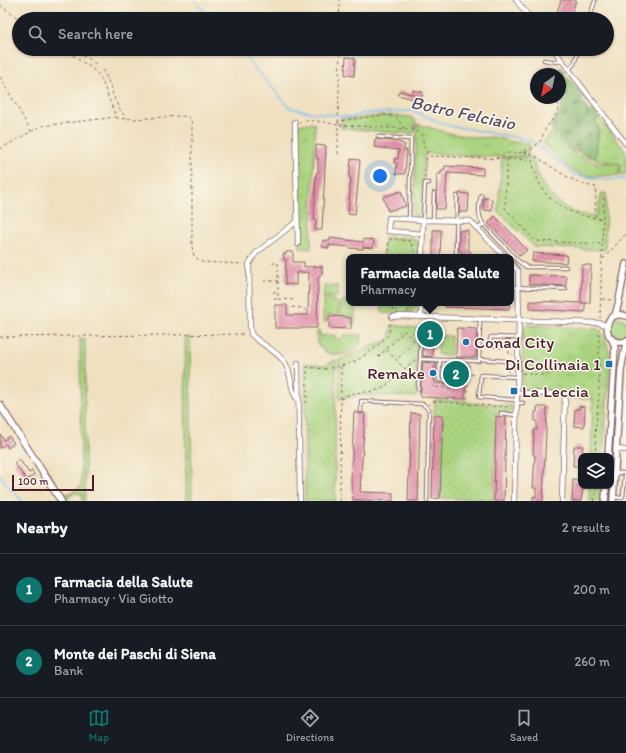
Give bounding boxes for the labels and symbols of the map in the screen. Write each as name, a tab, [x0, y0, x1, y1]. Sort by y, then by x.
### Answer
north arrow	[530, 68, 566, 104]
water label: Botro Felciaio	[409, 91, 518, 135]
your location	[370, 166, 390, 186]
pin: 1	[417, 319, 443, 349]
place label: Conad City	[474, 332, 554, 352]
marker: Conad City	[461, 337, 471, 347]
place label: Di Collinaia 1	[505, 354, 601, 374]
pin: 2	[443, 359, 469, 389]
marker: Di Collinaia 1	[604, 359, 614, 369]
place label: Remake	[367, 363, 425, 383]
marker: Remake	[428, 368, 438, 378]
place label: La Leccia	[522, 381, 589, 401]
marker: La Leccia	[509, 386, 519, 396]
scale bar	[12, 473, 94, 492]

